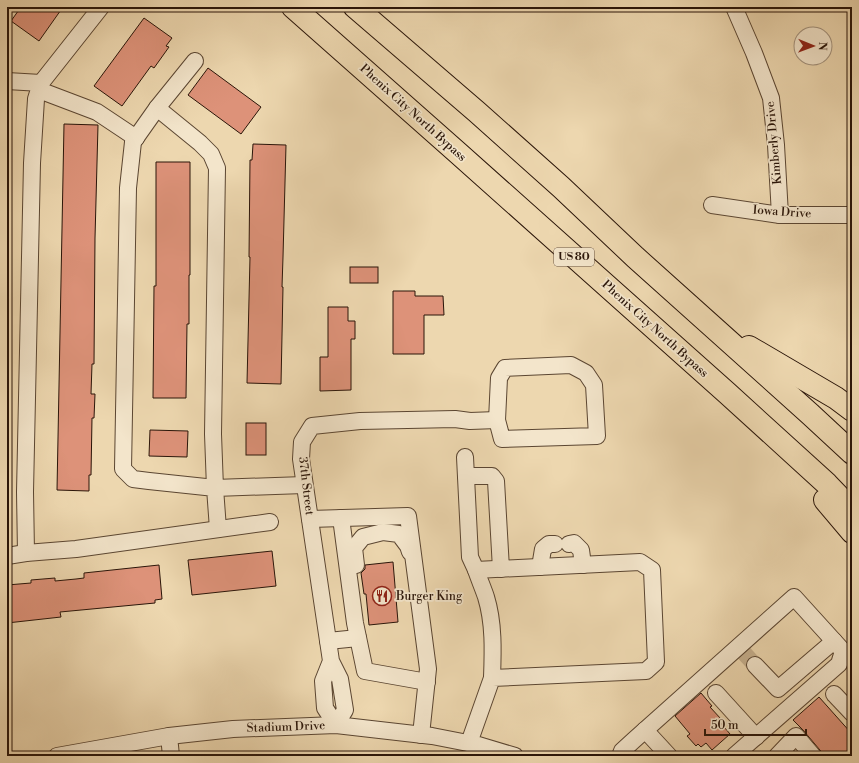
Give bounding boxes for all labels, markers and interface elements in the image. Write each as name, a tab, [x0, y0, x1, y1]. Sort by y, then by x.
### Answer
north arrow	[793, 26, 833, 66]
text: N	[815, 42, 829, 51]
street label: Phenix City North Bypass	[357, 61, 469, 165]
street label: Kimberly Drive	[763, 101, 785, 185]
street label: Iowa Drive	[752, 202, 812, 222]
road number: US 80	[554, 248, 594, 266]
street label: Phenix City North Bypass	[599, 277, 711, 381]
street label: 37th Street	[295, 456, 317, 517]
restaurant icon: Burger King	[371, 585, 393, 607]
place label: Burger King	[395, 589, 463, 604]
scale bar	[705, 711, 806, 737]
street label: Stadium Drive	[246, 718, 326, 736]
text: 50 m	[711, 718, 739, 733]

